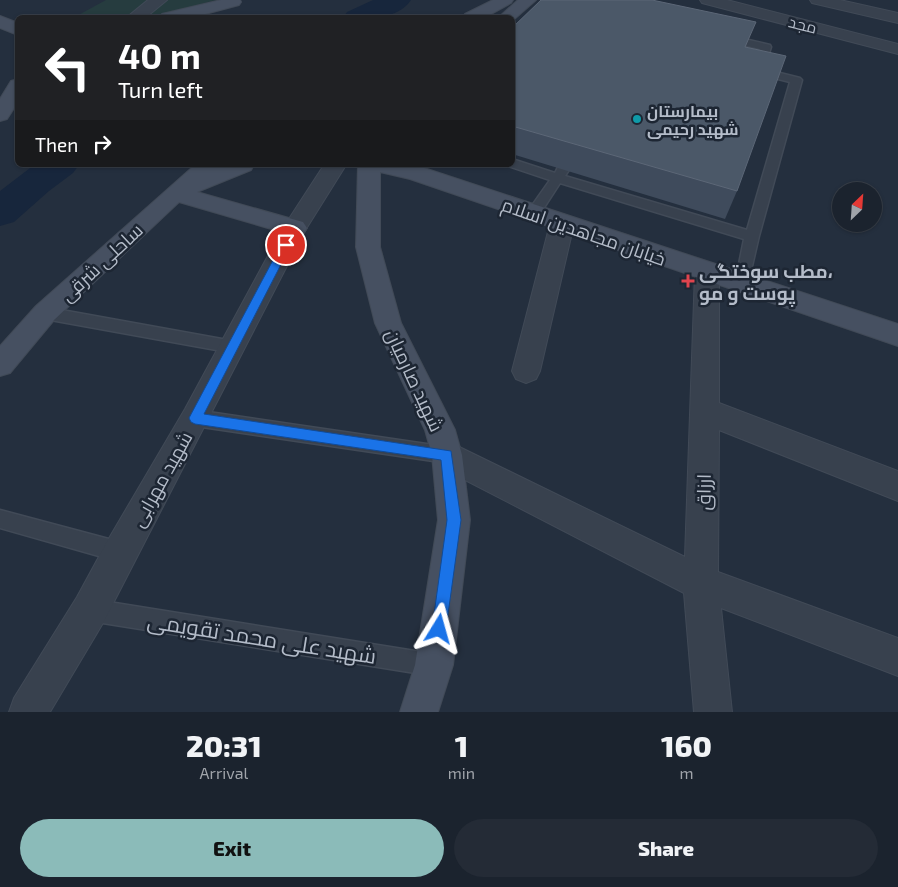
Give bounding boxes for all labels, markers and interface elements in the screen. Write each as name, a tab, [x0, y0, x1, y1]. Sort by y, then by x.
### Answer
street label: مجد	[787, 11, 819, 38]
text: 40 m	[118, 34, 201, 76]
icon: left	[35, 35, 100, 100]
text: Turn left	[118, 76, 203, 102]
place label: بیمارستان شهید رحیمی	[647, 101, 739, 139]
marker: بیمارستان شهید رحیمی	[631, 113, 643, 125]
icon: right	[88, 130, 116, 158]
text: Then	[35, 133, 78, 156]
north arrow	[832, 182, 882, 232]
map controls	[832, 182, 882, 232]
street label: خیابان مجاهدین اسلام	[498, 192, 669, 273]
street label: ساحلی شرقی	[55, 218, 148, 307]
pin	[265, 224, 307, 266]
icon: arrive	[272, 231, 300, 259]
place label: مطب سوختگی، پوست و مو	[699, 259, 833, 307]
marker: مطب سوختگی، پوست و مو	[681, 274, 695, 288]
street label: شهید صارمیان	[380, 325, 449, 435]
street label: شهید مهرابی	[125, 427, 198, 531]
street label: ارزاق	[691, 473, 717, 511]
position arrow	[412, 602, 464, 654]
street label: شهید علی محمد تقویمی	[145, 606, 378, 670]
text: 20:31	[186, 727, 262, 763]
text: 1	[455, 727, 468, 763]
text: 160	[661, 727, 712, 763]
text: Arrival	[200, 763, 248, 782]
text: min	[448, 763, 475, 782]
text: m	[680, 763, 694, 782]
button: Exit	[20, 819, 444, 877]
button: Share	[454, 819, 878, 877]

